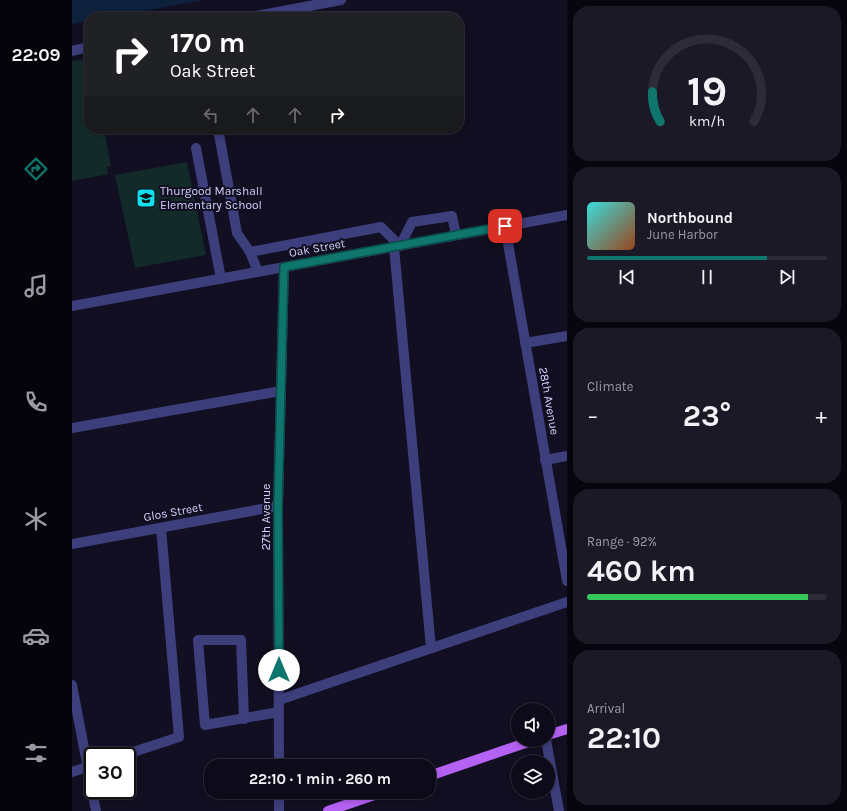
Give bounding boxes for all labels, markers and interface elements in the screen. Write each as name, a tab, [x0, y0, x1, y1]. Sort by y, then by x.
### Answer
text: 170 m	[170, 26, 245, 59]
icon: right	[104, 28, 156, 80]
text: 22:09	[12, 44, 61, 66]
text: Oak Street	[170, 60, 255, 82]
text: 19	[687, 66, 727, 114]
icon: left	[200, 104, 222, 126]
icon: ahead	[242, 104, 264, 126]
icon: ahead	[284, 104, 306, 126]
icon: right	[326, 104, 348, 126]
text: km/h	[689, 112, 725, 129]
icon: directions	[22, 155, 50, 183]
place label: Thurgood Marshall Elementary School	[160, 184, 263, 212]
school or university icon: Thurgood Marshall Elementary School	[135, 187, 157, 209]
pin	[488, 209, 522, 243]
text: Northbound	[647, 209, 733, 227]
icon: arrive	[494, 215, 516, 237]
text: June Harbor	[647, 227, 718, 242]
street label: Oak Street	[288, 236, 347, 260]
icon: previous	[616, 266, 638, 288]
icon: pause	[696, 266, 718, 288]
icon: next	[776, 266, 798, 288]
icon: music	[22, 272, 50, 300]
street label: 28th Avenue	[536, 366, 562, 436]
text: Climate	[587, 379, 633, 394]
icon: phone	[22, 388, 50, 416]
text: 23°	[683, 398, 731, 434]
text: −	[587, 403, 599, 429]
text: +	[815, 403, 827, 429]
street label: 27th Avenue	[259, 484, 273, 550]
street label: Glos Street	[142, 500, 204, 524]
icon: climate	[22, 505, 50, 533]
text: Range · 92%	[587, 534, 657, 549]
text: 460 km	[587, 553, 696, 589]
icon: car	[22, 622, 50, 650]
position arrow	[258, 649, 300, 691]
text: Arrival	[587, 701, 625, 716]
map controls	[511, 703, 555, 799]
button: sound	[511, 703, 555, 747]
text: 22:10	[587, 720, 661, 756]
icon: filters	[22, 739, 50, 767]
speed limit sign: 30	[84, 747, 136, 799]
button: layers	[511, 755, 555, 799]
text: 22:10 · 1 min · 260 m	[249, 770, 391, 788]

